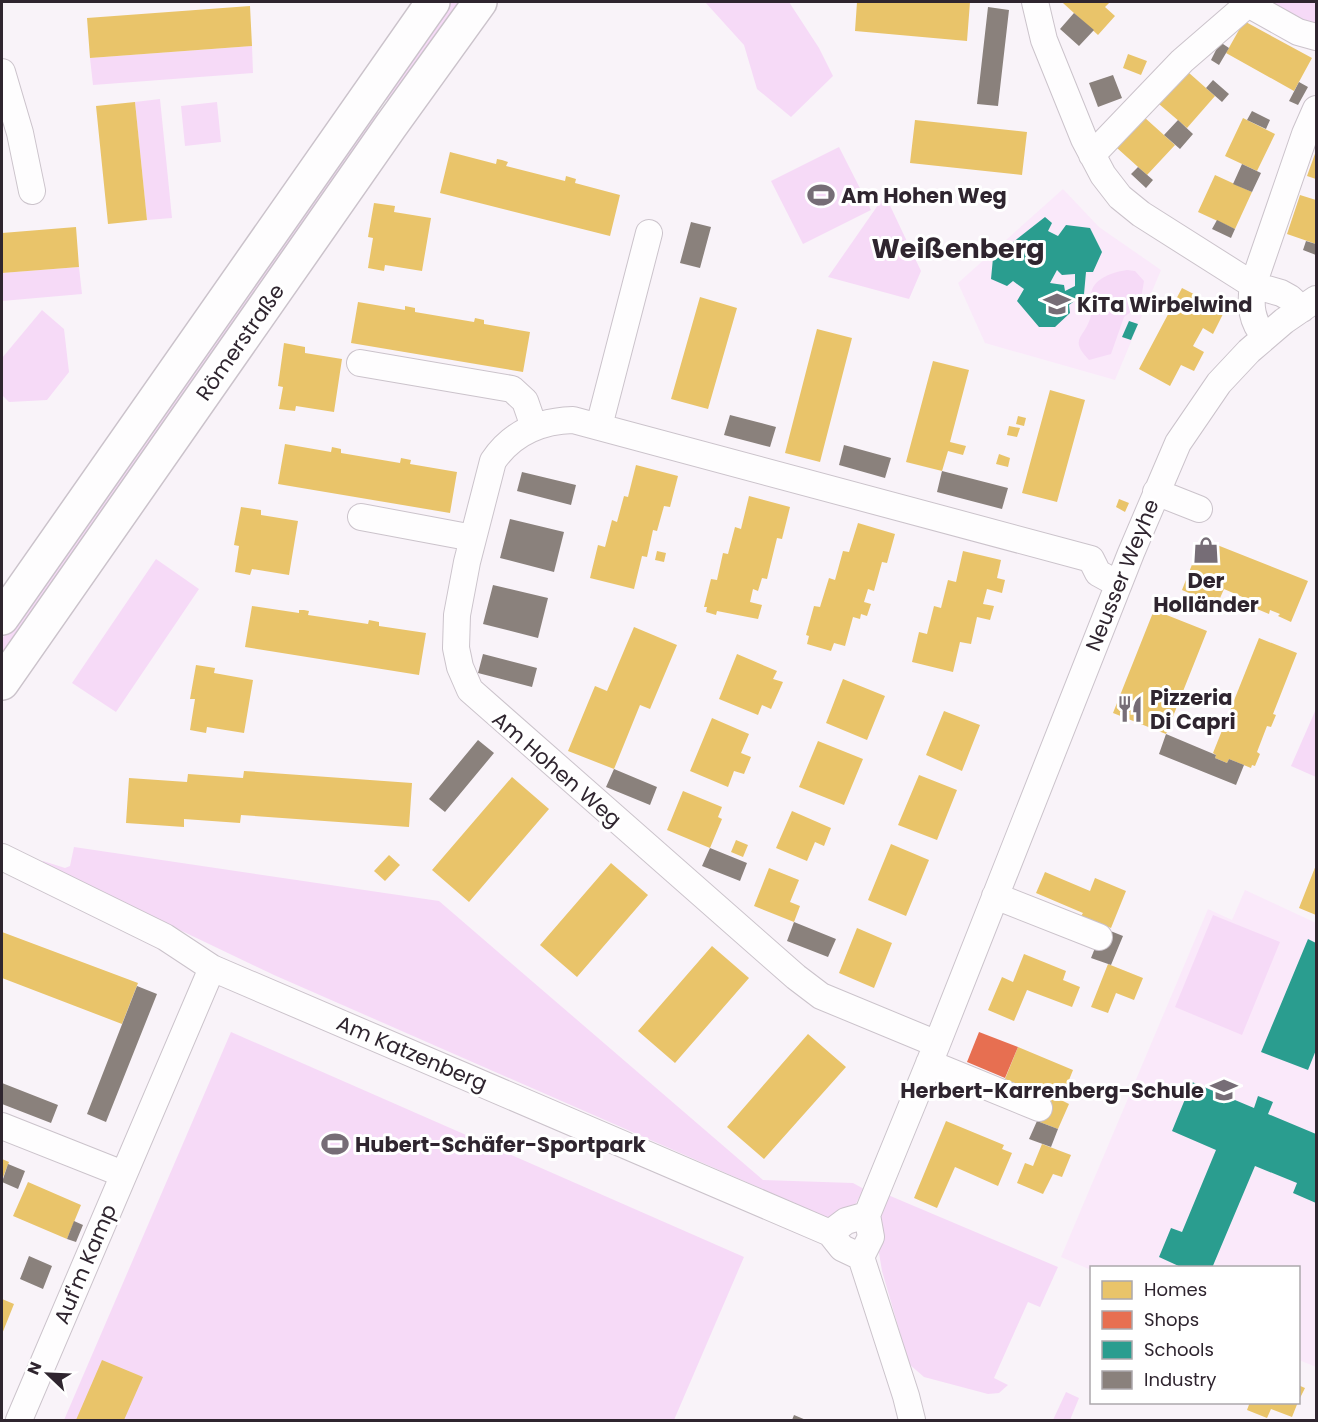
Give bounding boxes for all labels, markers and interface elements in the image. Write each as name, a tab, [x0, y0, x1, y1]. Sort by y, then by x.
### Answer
sports icon: Am Hohen Weg	[806, 180, 836, 210]
place label: Am Hohen Weg	[841, 181, 1007, 210]
district label: Weißenberg	[871, 230, 1045, 267]
street label: Römerstraße	[189, 278, 291, 406]
school or university icon: KiTa Wirbelwind	[1042, 289, 1072, 319]
place label: KiTa Wirbelwind	[1077, 290, 1252, 319]
street label: Neusser Weyhe	[1078, 495, 1166, 655]
shop icon: Der Holländer	[1191, 535, 1221, 565]
place label: Der Holländer	[1153, 566, 1259, 619]
place label: Pizzeria Di Capri	[1150, 683, 1236, 736]
restaurant icon: Pizzeria Di Capri	[1115, 694, 1145, 724]
street label: Am Hohen Weg	[486, 705, 628, 833]
street label: Am Katzenberg	[332, 1008, 492, 1098]
school or university icon: Herbert-Karrenberg-Schule	[1209, 1075, 1239, 1105]
place label: Herbert-Karrenberg-Schule	[900, 1076, 1204, 1105]
sports icon: Hubert-Schäfer-Sportpark	[320, 1129, 350, 1159]
place label: Hubert-Schäfer-Sportpark	[355, 1130, 646, 1159]
street label: Auf'm Kamp	[47, 1200, 123, 1328]
legend	[1090, 1266, 1300, 1404]
text: Homes	[1144, 1277, 1207, 1302]
text: Shops	[1144, 1307, 1199, 1332]
text: Schools	[1144, 1337, 1214, 1362]
north arrow	[18, 1344, 78, 1404]
text: N	[22, 1358, 48, 1378]
text: Industry	[1144, 1367, 1216, 1392]

